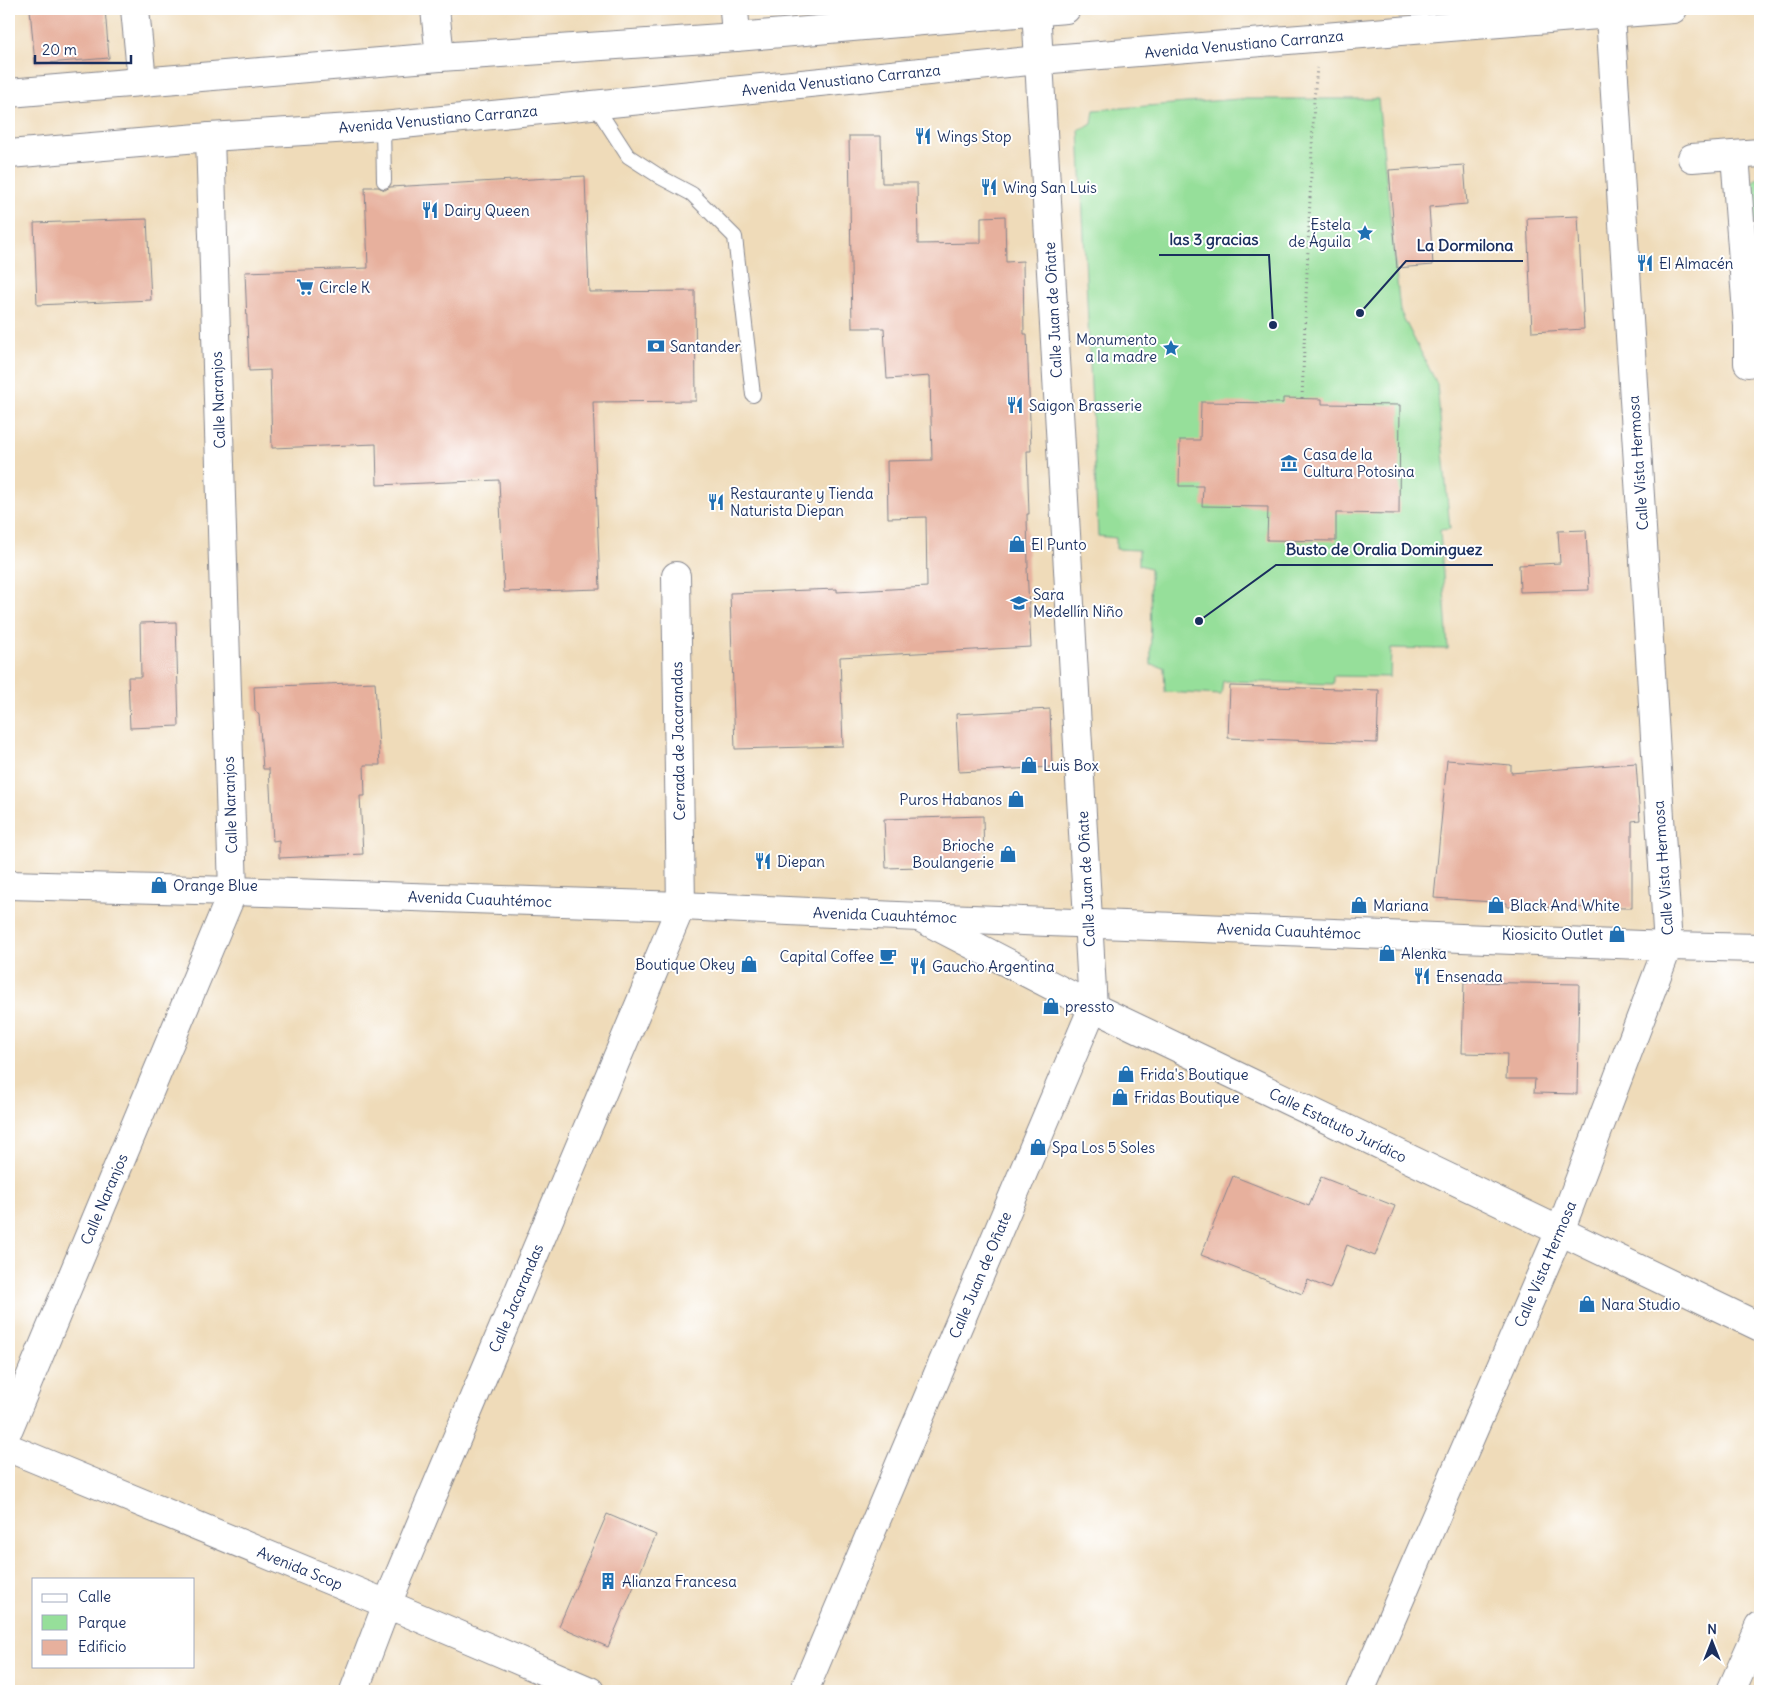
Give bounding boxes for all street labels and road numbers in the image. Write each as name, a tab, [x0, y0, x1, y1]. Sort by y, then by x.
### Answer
street label: Avenida Venustiano Carranza	[1144, 26, 1345, 62]
street label: Avenida Venustiano Carranza	[741, 60, 942, 100]
street label: Avenida Venustiano Carranza	[338, 101, 539, 137]
street label: Calle Juan de Oñate	[1040, 242, 1066, 378]
street label: Calle Naranjos	[207, 351, 229, 449]
street label: Calle Vista Hermosa	[1624, 394, 1652, 531]
street label: Cerrada de Jacarandas	[667, 661, 689, 821]
street label: Calle Naranjos	[219, 756, 241, 854]
street label: Calle Vista Hermosa	[1649, 799, 1677, 936]
street label: Calle Juan de Oñate	[1073, 811, 1099, 947]
street label: Avenida Cuauhtémoc	[408, 887, 553, 911]
street label: Avenida Cuauhtémoc	[813, 903, 958, 927]
street label: Avenida Cuauhtémoc	[1217, 919, 1362, 943]
street label: Calle Estatuto Jurídico	[1266, 1083, 1410, 1167]
street label: Calle Naranjos	[76, 1150, 132, 1248]
street label: Calle Vista Hermosa	[1510, 1198, 1580, 1330]
street label: Calle Juan de Oñate	[945, 1209, 1015, 1341]
street label: Calle Jacarandas	[485, 1241, 548, 1355]
street label: Avenida Scop	[254, 1542, 346, 1594]

